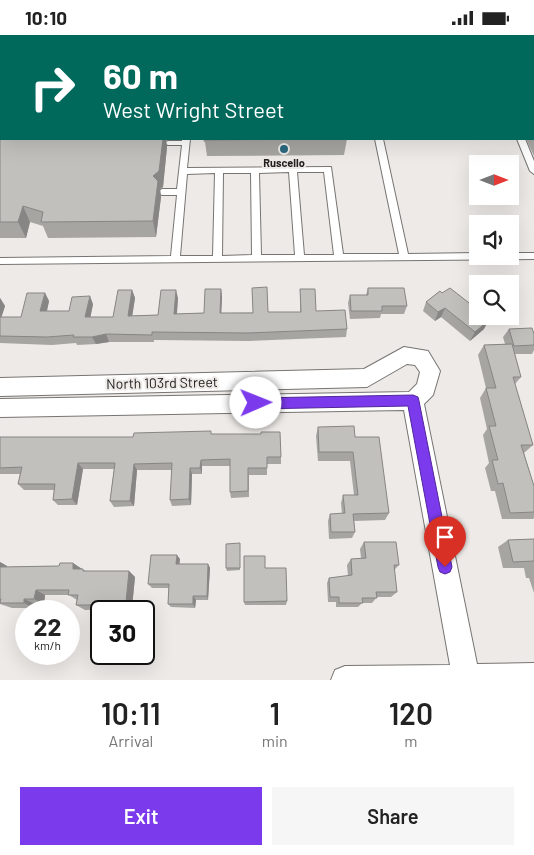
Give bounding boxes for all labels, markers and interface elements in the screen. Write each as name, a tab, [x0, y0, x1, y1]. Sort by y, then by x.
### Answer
text: 10:10	[25, 6, 67, 29]
text: 60 m	[103, 54, 178, 96]
icon: right	[20, 55, 85, 120]
text: West Wright Street	[103, 96, 285, 122]
marker: Ruscello	[278, 143, 290, 155]
north arrow	[469, 155, 519, 205]
map controls	[469, 155, 519, 325]
place label: Ruscello	[263, 156, 305, 169]
button: sound	[469, 215, 519, 265]
button: search	[469, 275, 519, 325]
street label: North 103rd Street	[106, 373, 218, 392]
position arrow	[229, 376, 281, 428]
pin	[424, 516, 466, 567]
icon: arrive	[431, 523, 459, 551]
speed limit sign: 30	[90, 600, 155, 665]
text: 22	[33, 611, 62, 641]
text: km/h	[34, 638, 61, 652]
text: 10:11	[101, 695, 161, 731]
text: 1	[269, 695, 280, 731]
text: 120	[389, 695, 433, 731]
text: Arrival	[109, 731, 153, 750]
text: min	[262, 731, 288, 750]
text: m	[404, 731, 417, 750]
button: Exit	[20, 787, 262, 845]
button: Share	[272, 787, 514, 845]

